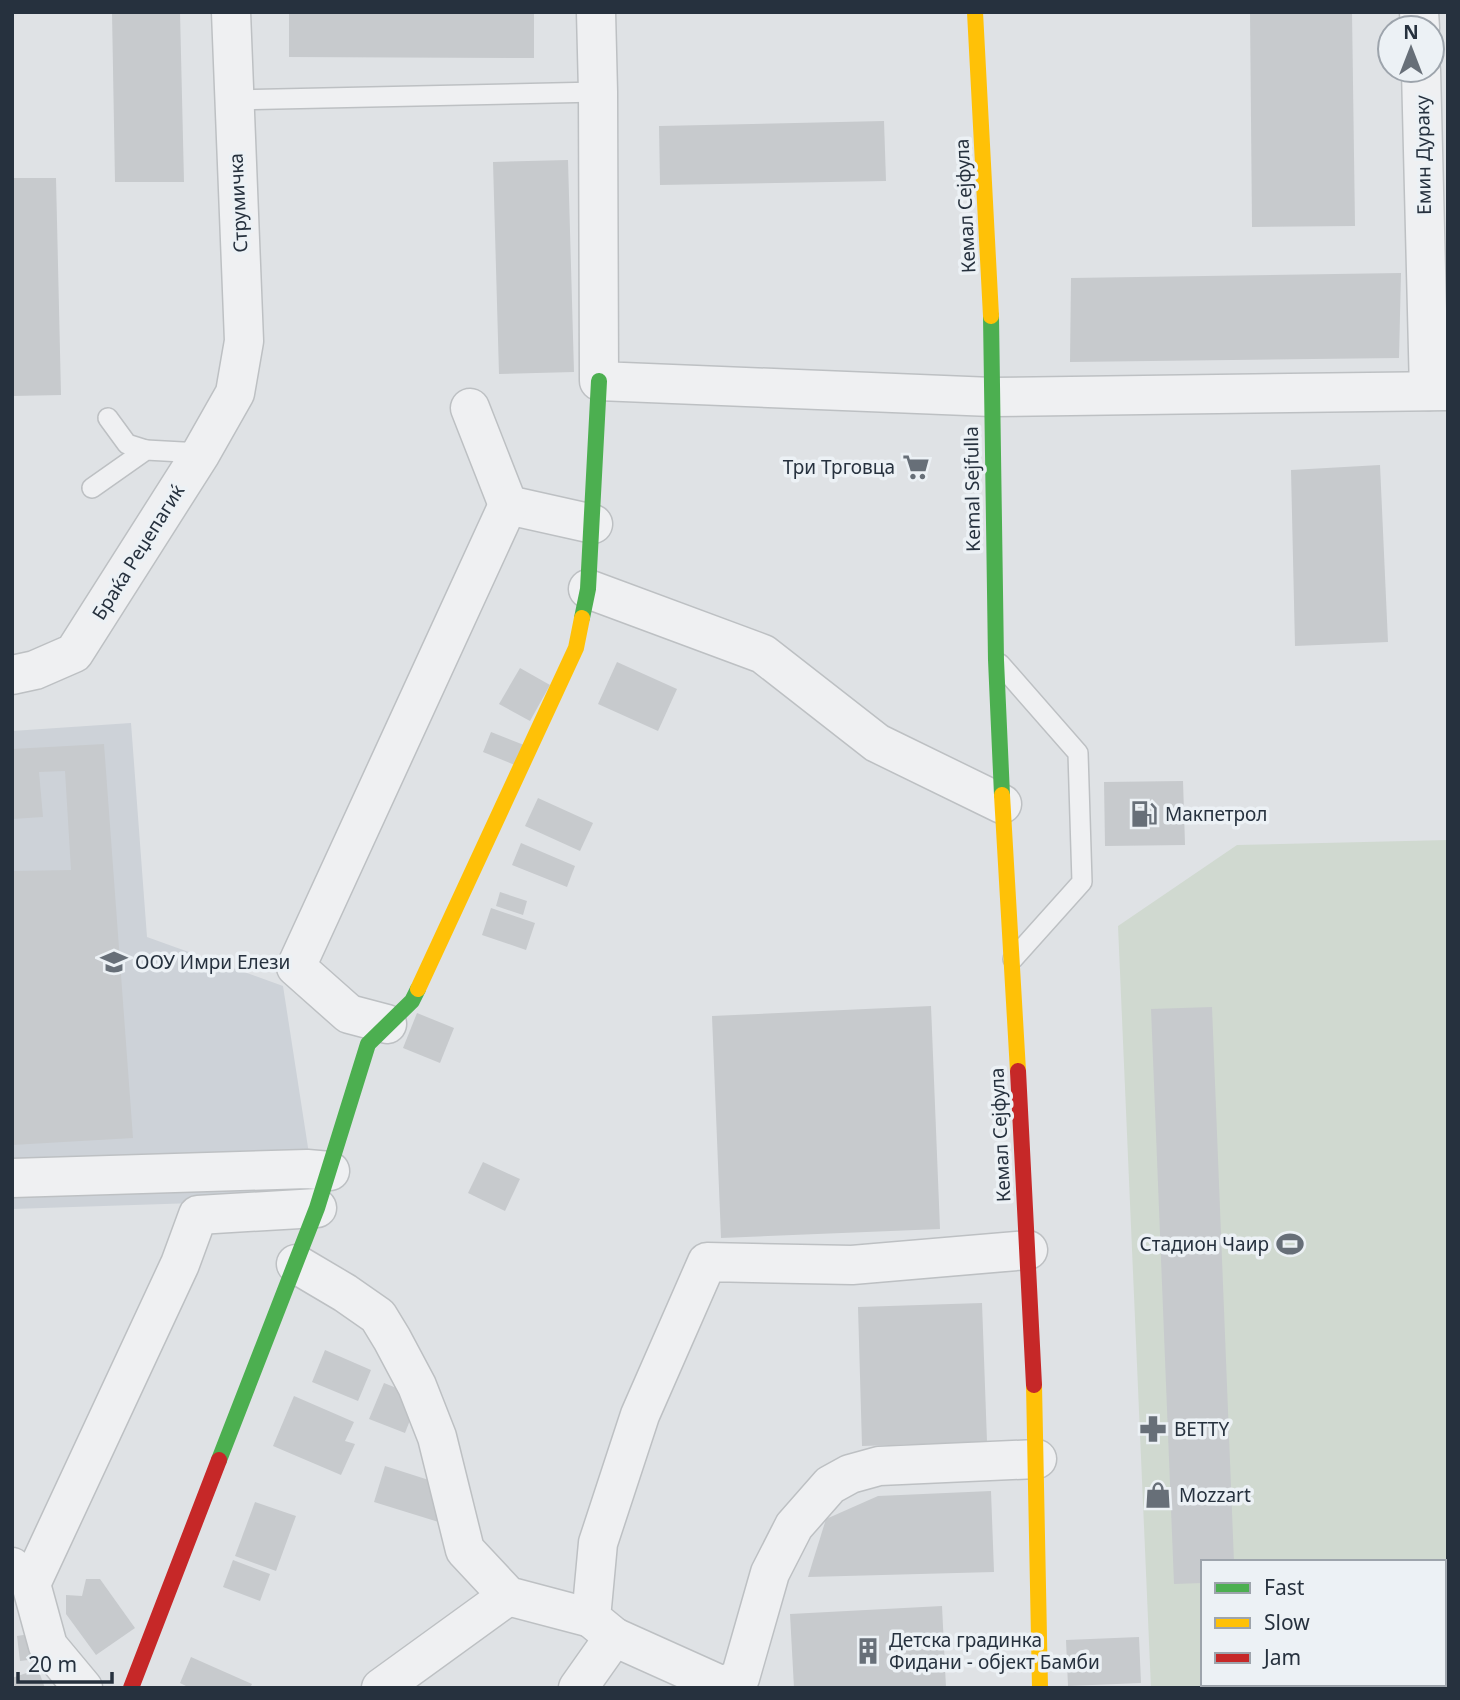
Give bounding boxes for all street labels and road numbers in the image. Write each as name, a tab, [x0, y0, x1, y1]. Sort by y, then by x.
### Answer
street label: Емин Дураку	[1409, 95, 1437, 215]
street label: Кемал Сејфула	[948, 138, 982, 274]
street label: Струмичка	[222, 153, 254, 253]
street label: Kemal Sejfulla	[958, 426, 986, 552]
street label: Браќа Реџепагиќ	[86, 479, 190, 625]
street label: Кемал Сејфула	[983, 1067, 1017, 1203]

